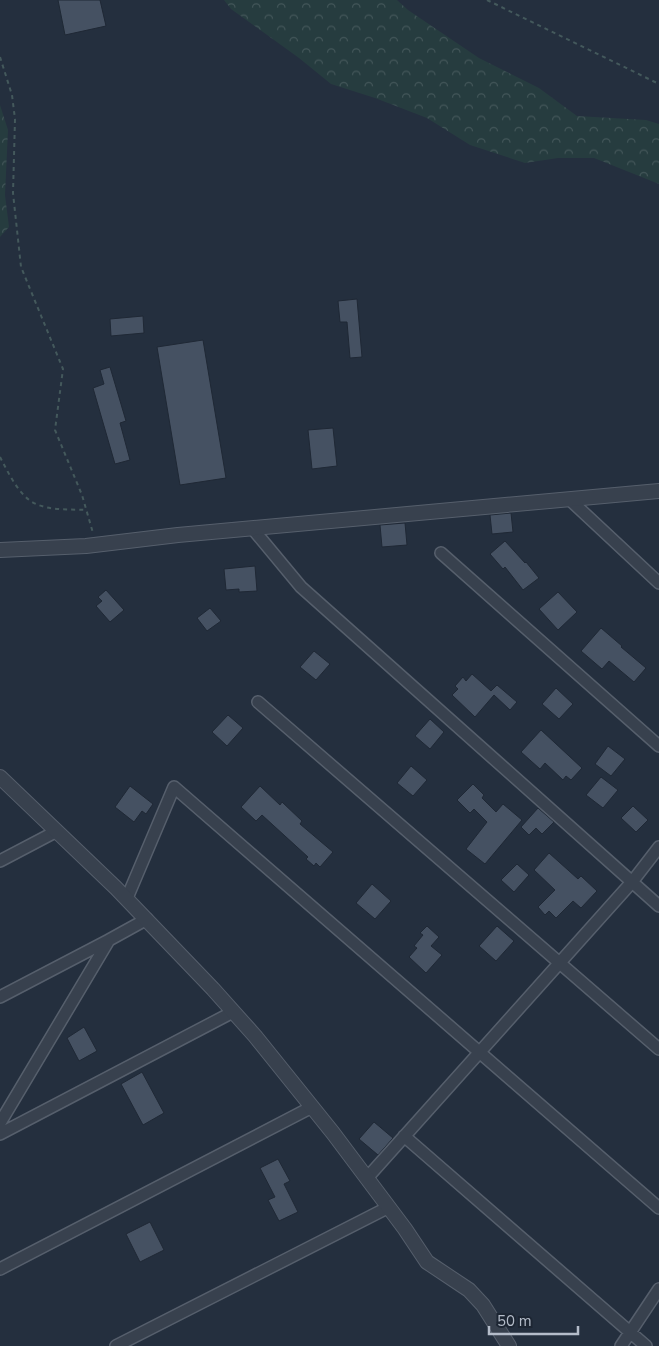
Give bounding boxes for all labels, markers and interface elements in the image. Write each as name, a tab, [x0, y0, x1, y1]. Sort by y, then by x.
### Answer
scale bar	[489, 1304, 578, 1336]
text: 50 m	[497, 1311, 532, 1331]

